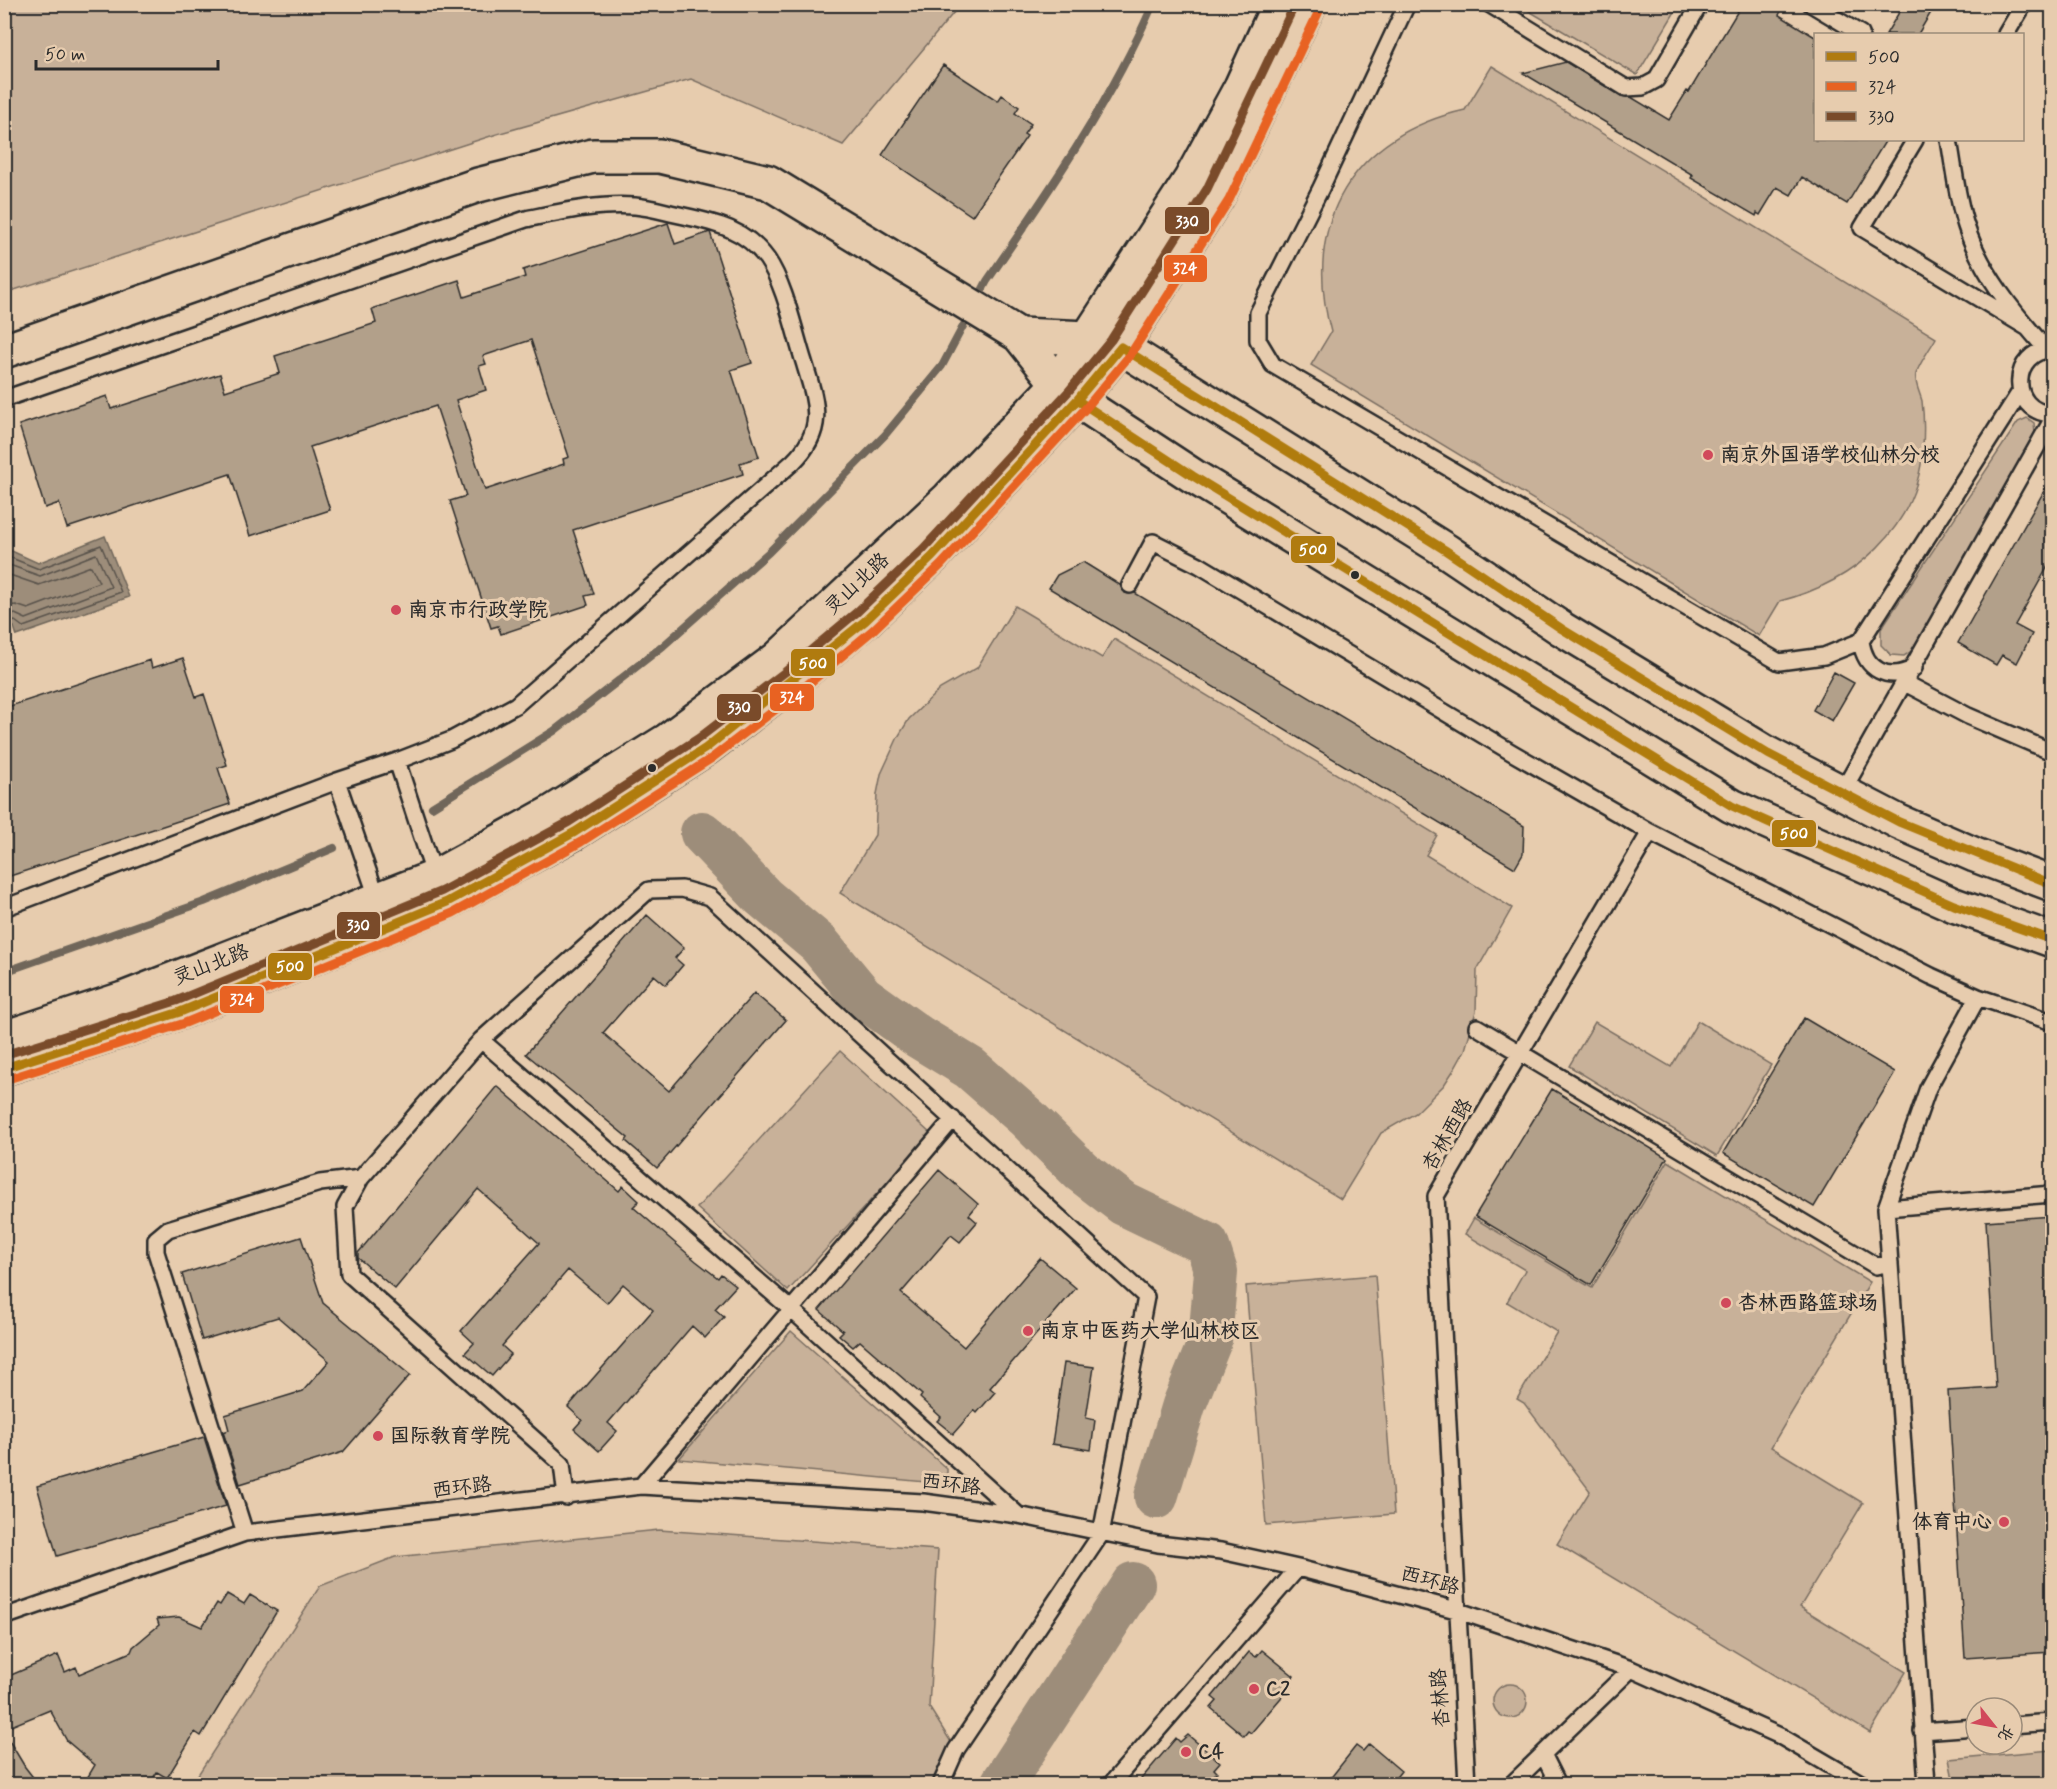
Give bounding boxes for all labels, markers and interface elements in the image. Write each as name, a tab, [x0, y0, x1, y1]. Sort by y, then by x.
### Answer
scale bar	[36, 33, 218, 71]
legend	[1814, 33, 2024, 141]
text: 50 m	[45, 43, 85, 67]
text: 500	[1868, 46, 1900, 70]
text: 324	[1868, 76, 1897, 100]
text: 330	[1868, 106, 1895, 130]
line badge: 330	[1164, 206, 1210, 235]
text: 330	[1175, 212, 1199, 233]
line badge: 324	[1163, 254, 1208, 283]
text: 324	[1172, 259, 1198, 280]
place label: 南京外国语学校仙林分校	[1720, 442, 1940, 469]
marker: 南京外国语学校仙林分校	[1701, 448, 1715, 462]
line badge: 500	[1290, 535, 1336, 564]
text: 500	[1299, 540, 1327, 561]
street label: 灵山北路	[819, 546, 896, 621]
unlabelled marker	[1349, 569, 1361, 581]
place label: 南京市行政学院	[408, 597, 548, 624]
marker: 南京市行政学院	[389, 603, 403, 617]
line badge: 500	[790, 648, 836, 677]
text: 500	[799, 654, 827, 675]
line badge: 324	[769, 683, 815, 712]
text: 324	[779, 688, 805, 709]
line badge: 330	[716, 693, 762, 722]
text: 330	[727, 698, 751, 719]
unlabelled marker	[646, 762, 658, 774]
line badge: 500	[1771, 819, 1817, 848]
text: 500	[1780, 824, 1808, 845]
line badge: 330	[336, 911, 381, 940]
text: 330	[346, 916, 370, 937]
street label: 灵山北路	[169, 938, 254, 992]
line badge: 500	[267, 952, 313, 981]
text: 500	[276, 957, 304, 978]
line badge: 324	[219, 985, 265, 1014]
text: 324	[229, 990, 255, 1011]
street label: 杏林西路	[1416, 1093, 1480, 1176]
place label: 杏林西路篮球场	[1738, 1290, 1878, 1317]
marker: 杏林西路篮球场	[1719, 1296, 1733, 1310]
place label: 南京中医药大学仙林校区	[1040, 1318, 1260, 1345]
marker: 南京中医药大学仙林校区	[1021, 1324, 1035, 1338]
place label: 国际教育学院	[390, 1423, 510, 1450]
marker: 国际教育学院	[371, 1429, 385, 1443]
street label: 西环路	[920, 1468, 983, 1502]
street label: 西环路	[431, 1471, 494, 1505]
place label: 体育中心	[1912, 1509, 1992, 1536]
marker: 体育中心	[1997, 1515, 2011, 1529]
street label: 西环路	[1398, 1560, 1463, 1602]
street label: 杏林路	[1425, 1666, 1457, 1729]
place label: C2	[1266, 1676, 1290, 1703]
marker: C2	[1247, 1682, 1261, 1696]
north arrow	[1964, 1696, 2024, 1756]
text: 北	[1992, 1721, 2019, 1745]
place label: C4	[1198, 1739, 1224, 1766]
marker: C4	[1179, 1745, 1193, 1759]

